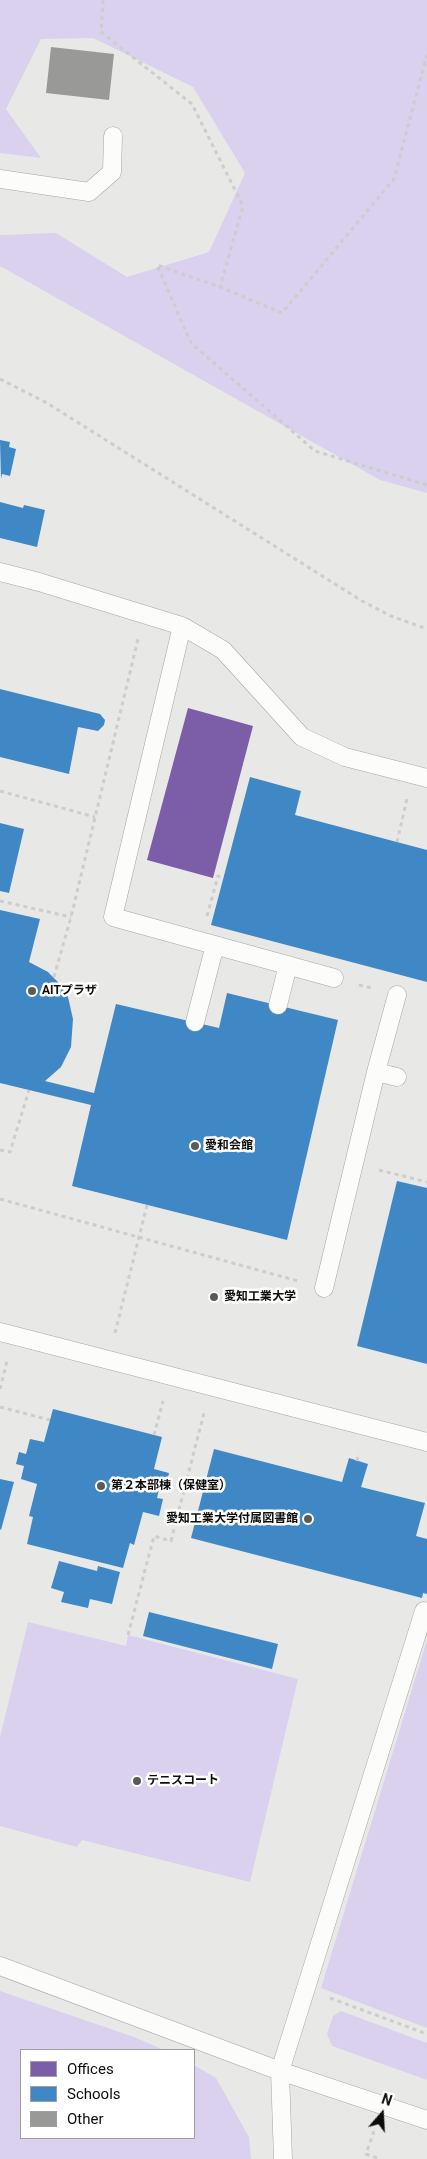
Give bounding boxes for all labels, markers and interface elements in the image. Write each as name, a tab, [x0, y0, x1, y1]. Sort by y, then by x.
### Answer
place label: AITプラザ	[42, 984, 97, 998]
marker: AITプラザ	[26, 985, 38, 997]
place label: 愛和会館	[205, 1139, 253, 1153]
marker: 愛和会館	[189, 1140, 201, 1152]
place label: 愛知工業大学	[224, 1290, 296, 1304]
marker: 愛知工業大学	[208, 1291, 220, 1303]
place label: 第２本部棟（保健室）	[111, 1479, 231, 1493]
marker: 第２本部棟（保健室）	[95, 1480, 107, 1492]
place label: 愛知工業大学付属図書館	[166, 1512, 298, 1526]
marker: 愛知工業大学付属図書館	[302, 1513, 314, 1525]
place label: テニスコート	[147, 1774, 219, 1788]
marker: テニスコート	[131, 1775, 143, 1787]
legend	[20, 2049, 195, 2139]
text: Offices	[67, 2060, 114, 2078]
text: Schools	[67, 2085, 121, 2103]
north arrow	[357, 2089, 407, 2139]
text: N	[380, 2091, 394, 2109]
text: Other	[67, 2110, 104, 2128]

